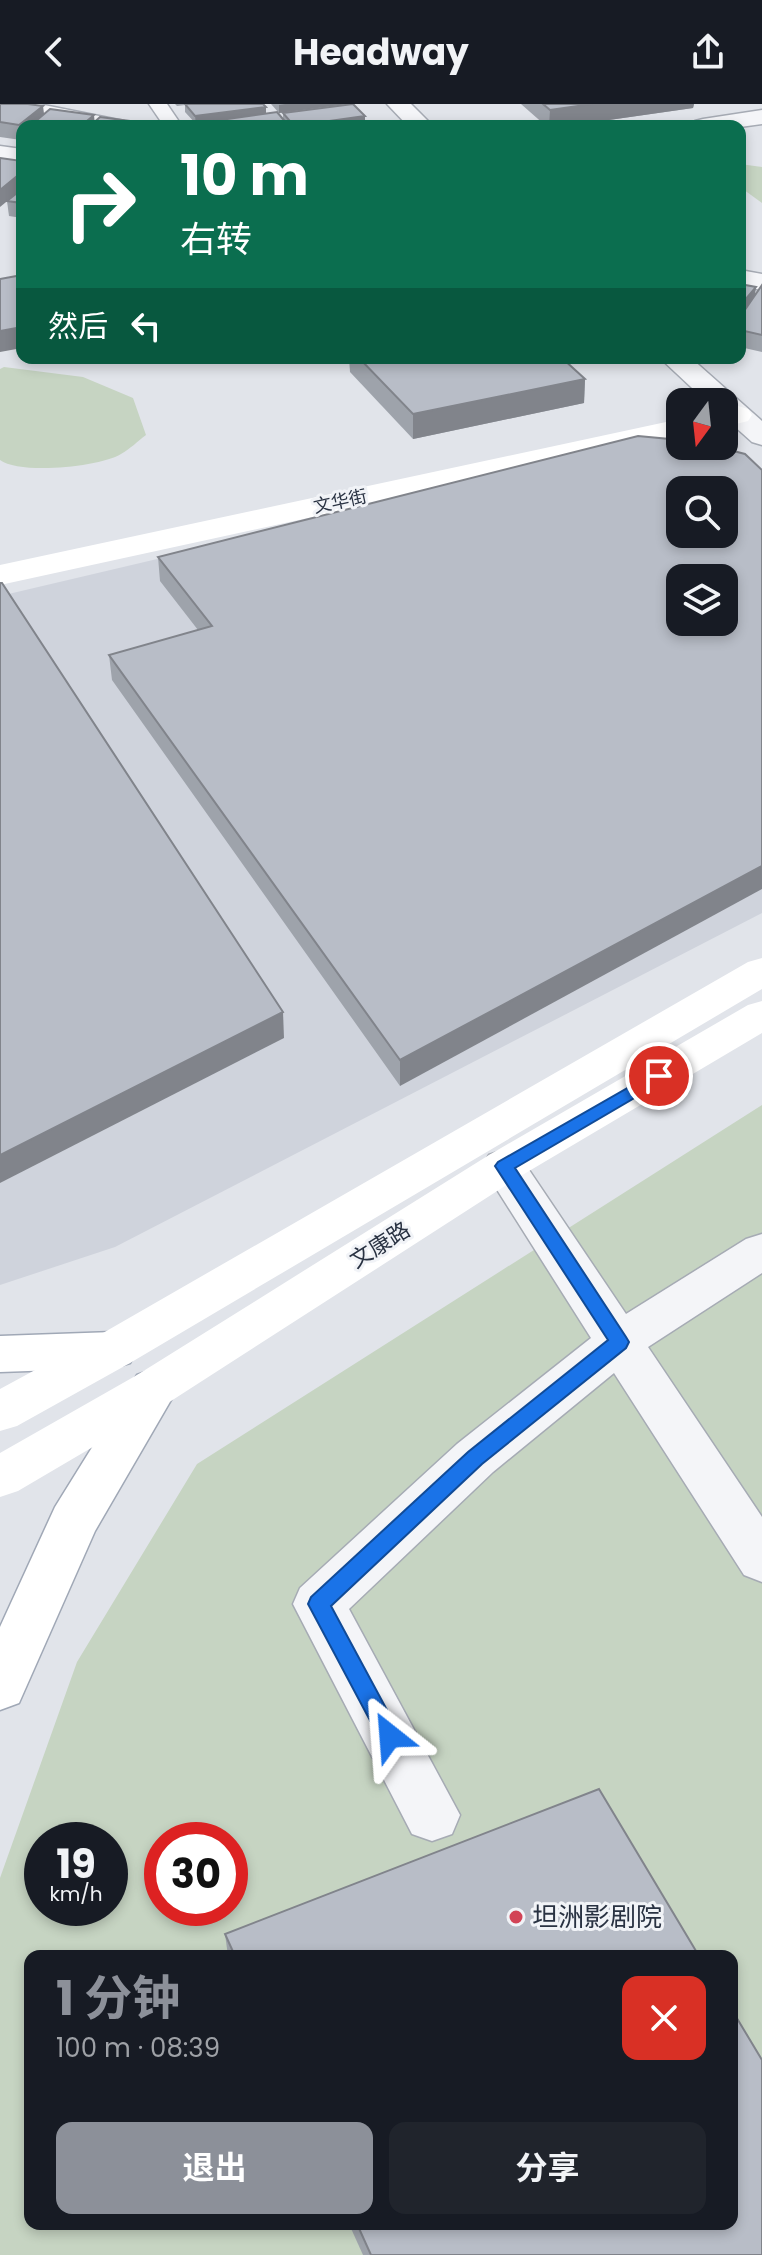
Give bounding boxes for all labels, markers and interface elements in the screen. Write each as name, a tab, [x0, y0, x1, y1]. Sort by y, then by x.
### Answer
text: Headway	[293, 27, 469, 78]
icon: back	[32, 30, 76, 74]
icon: share	[686, 30, 730, 74]
text: 10 m	[180, 136, 309, 215]
icon: right	[48, 152, 152, 256]
text: 右转	[180, 214, 252, 265]
icon: left	[124, 304, 168, 348]
text: 然后	[48, 305, 108, 348]
north arrow	[666, 388, 738, 460]
map controls	[666, 388, 738, 636]
button: search	[666, 476, 738, 548]
street label: 文华街	[311, 483, 369, 519]
button: layers	[666, 564, 738, 636]
pin	[625, 1042, 693, 1110]
icon: arrive	[637, 1054, 681, 1098]
street label: 文康路	[344, 1214, 416, 1276]
position arrow	[348, 1694, 432, 1778]
speed limit sign: 30	[144, 1822, 248, 1926]
text: 19	[56, 1836, 96, 1892]
text: km/h	[49, 1880, 103, 1908]
place label: 坦洲影剧院	[532, 1899, 662, 1935]
marker: 坦洲影剧院	[507, 1908, 525, 1926]
text: 1 分钟	[56, 1965, 180, 2032]
button: close	[622, 1976, 706, 2060]
text: 100 m · 08:39	[56, 2030, 220, 2066]
button: 退出	[56, 2122, 373, 2214]
button: 分享	[389, 2122, 706, 2214]

